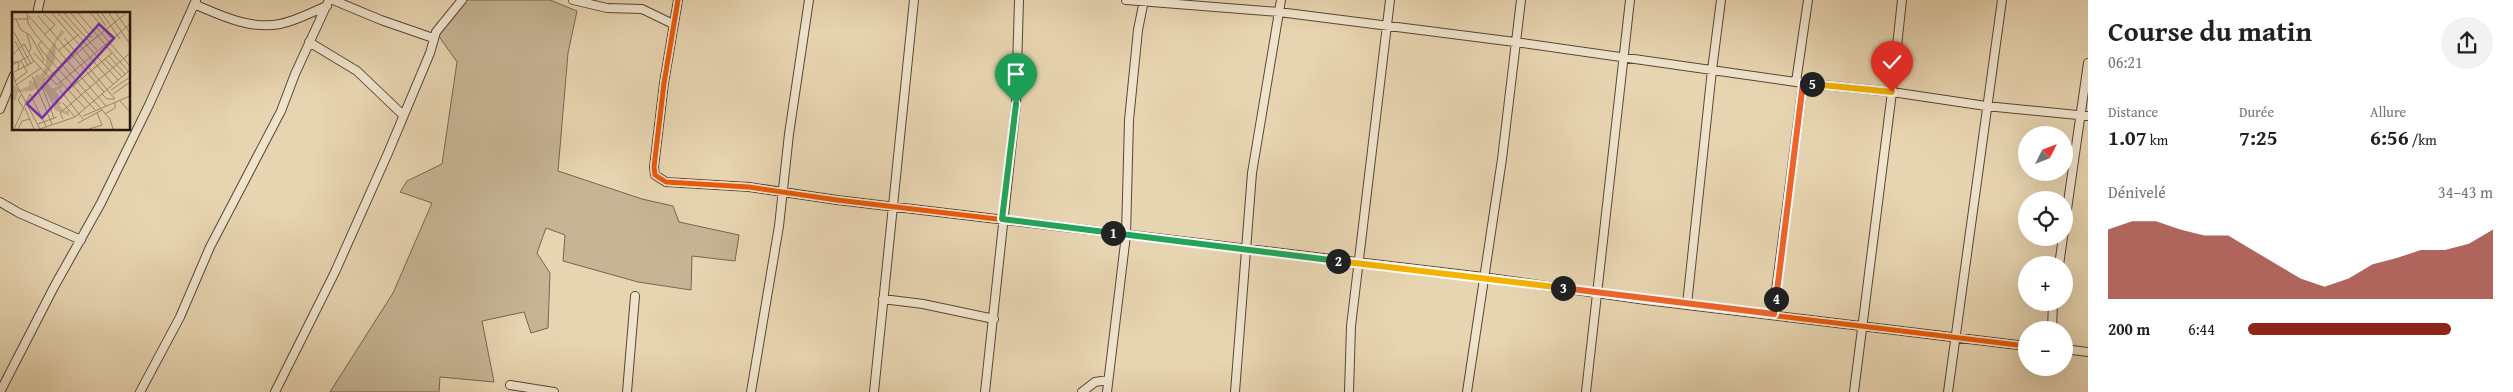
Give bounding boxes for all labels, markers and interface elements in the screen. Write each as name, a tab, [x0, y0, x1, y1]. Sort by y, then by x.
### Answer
text: Course du matin	[2108, 10, 2312, 51]
inset map	[12, 12, 130, 130]
button: share	[2441, 17, 2493, 69]
pin	[1871, 41, 1913, 92]
icon: check	[1878, 48, 1906, 76]
text: 06:21	[2108, 50, 2143, 74]
pin	[995, 53, 1037, 104]
icon: arrive	[1002, 60, 1030, 88]
pin: 5	[1800, 72, 1824, 96]
text: 5	[1809, 74, 1816, 94]
text: Distance	[2108, 102, 2158, 122]
text: Durée	[2239, 102, 2274, 122]
text: Allure	[2370, 102, 2406, 122]
text: 1.07	[2108, 122, 2147, 153]
text: 7:25	[2239, 122, 2278, 153]
text: 6:56	[2370, 122, 2409, 153]
north arrow	[2018, 126, 2072, 181]
map controls	[2018, 126, 2073, 376]
text: km	[2147, 130, 2168, 150]
text: /km	[2409, 130, 2437, 150]
text: Dénivelé	[2108, 180, 2166, 204]
text: 34–43 m	[2438, 180, 2493, 204]
button: locate	[2018, 191, 2073, 246]
pin: 1	[1100, 220, 1126, 246]
text: 1	[1110, 223, 1117, 243]
pin: 2	[1326, 248, 1350, 274]
text: 2	[1335, 251, 1342, 271]
button: +	[2018, 256, 2073, 311]
pin: 3	[1550, 276, 1576, 300]
text: 3	[1560, 278, 1567, 298]
pin: 4	[1764, 286, 1788, 312]
text: 4	[1773, 289, 1780, 309]
text: 200 m	[2108, 317, 2150, 341]
text: 6:44	[2188, 317, 2215, 341]
button: −	[2018, 321, 2073, 376]

